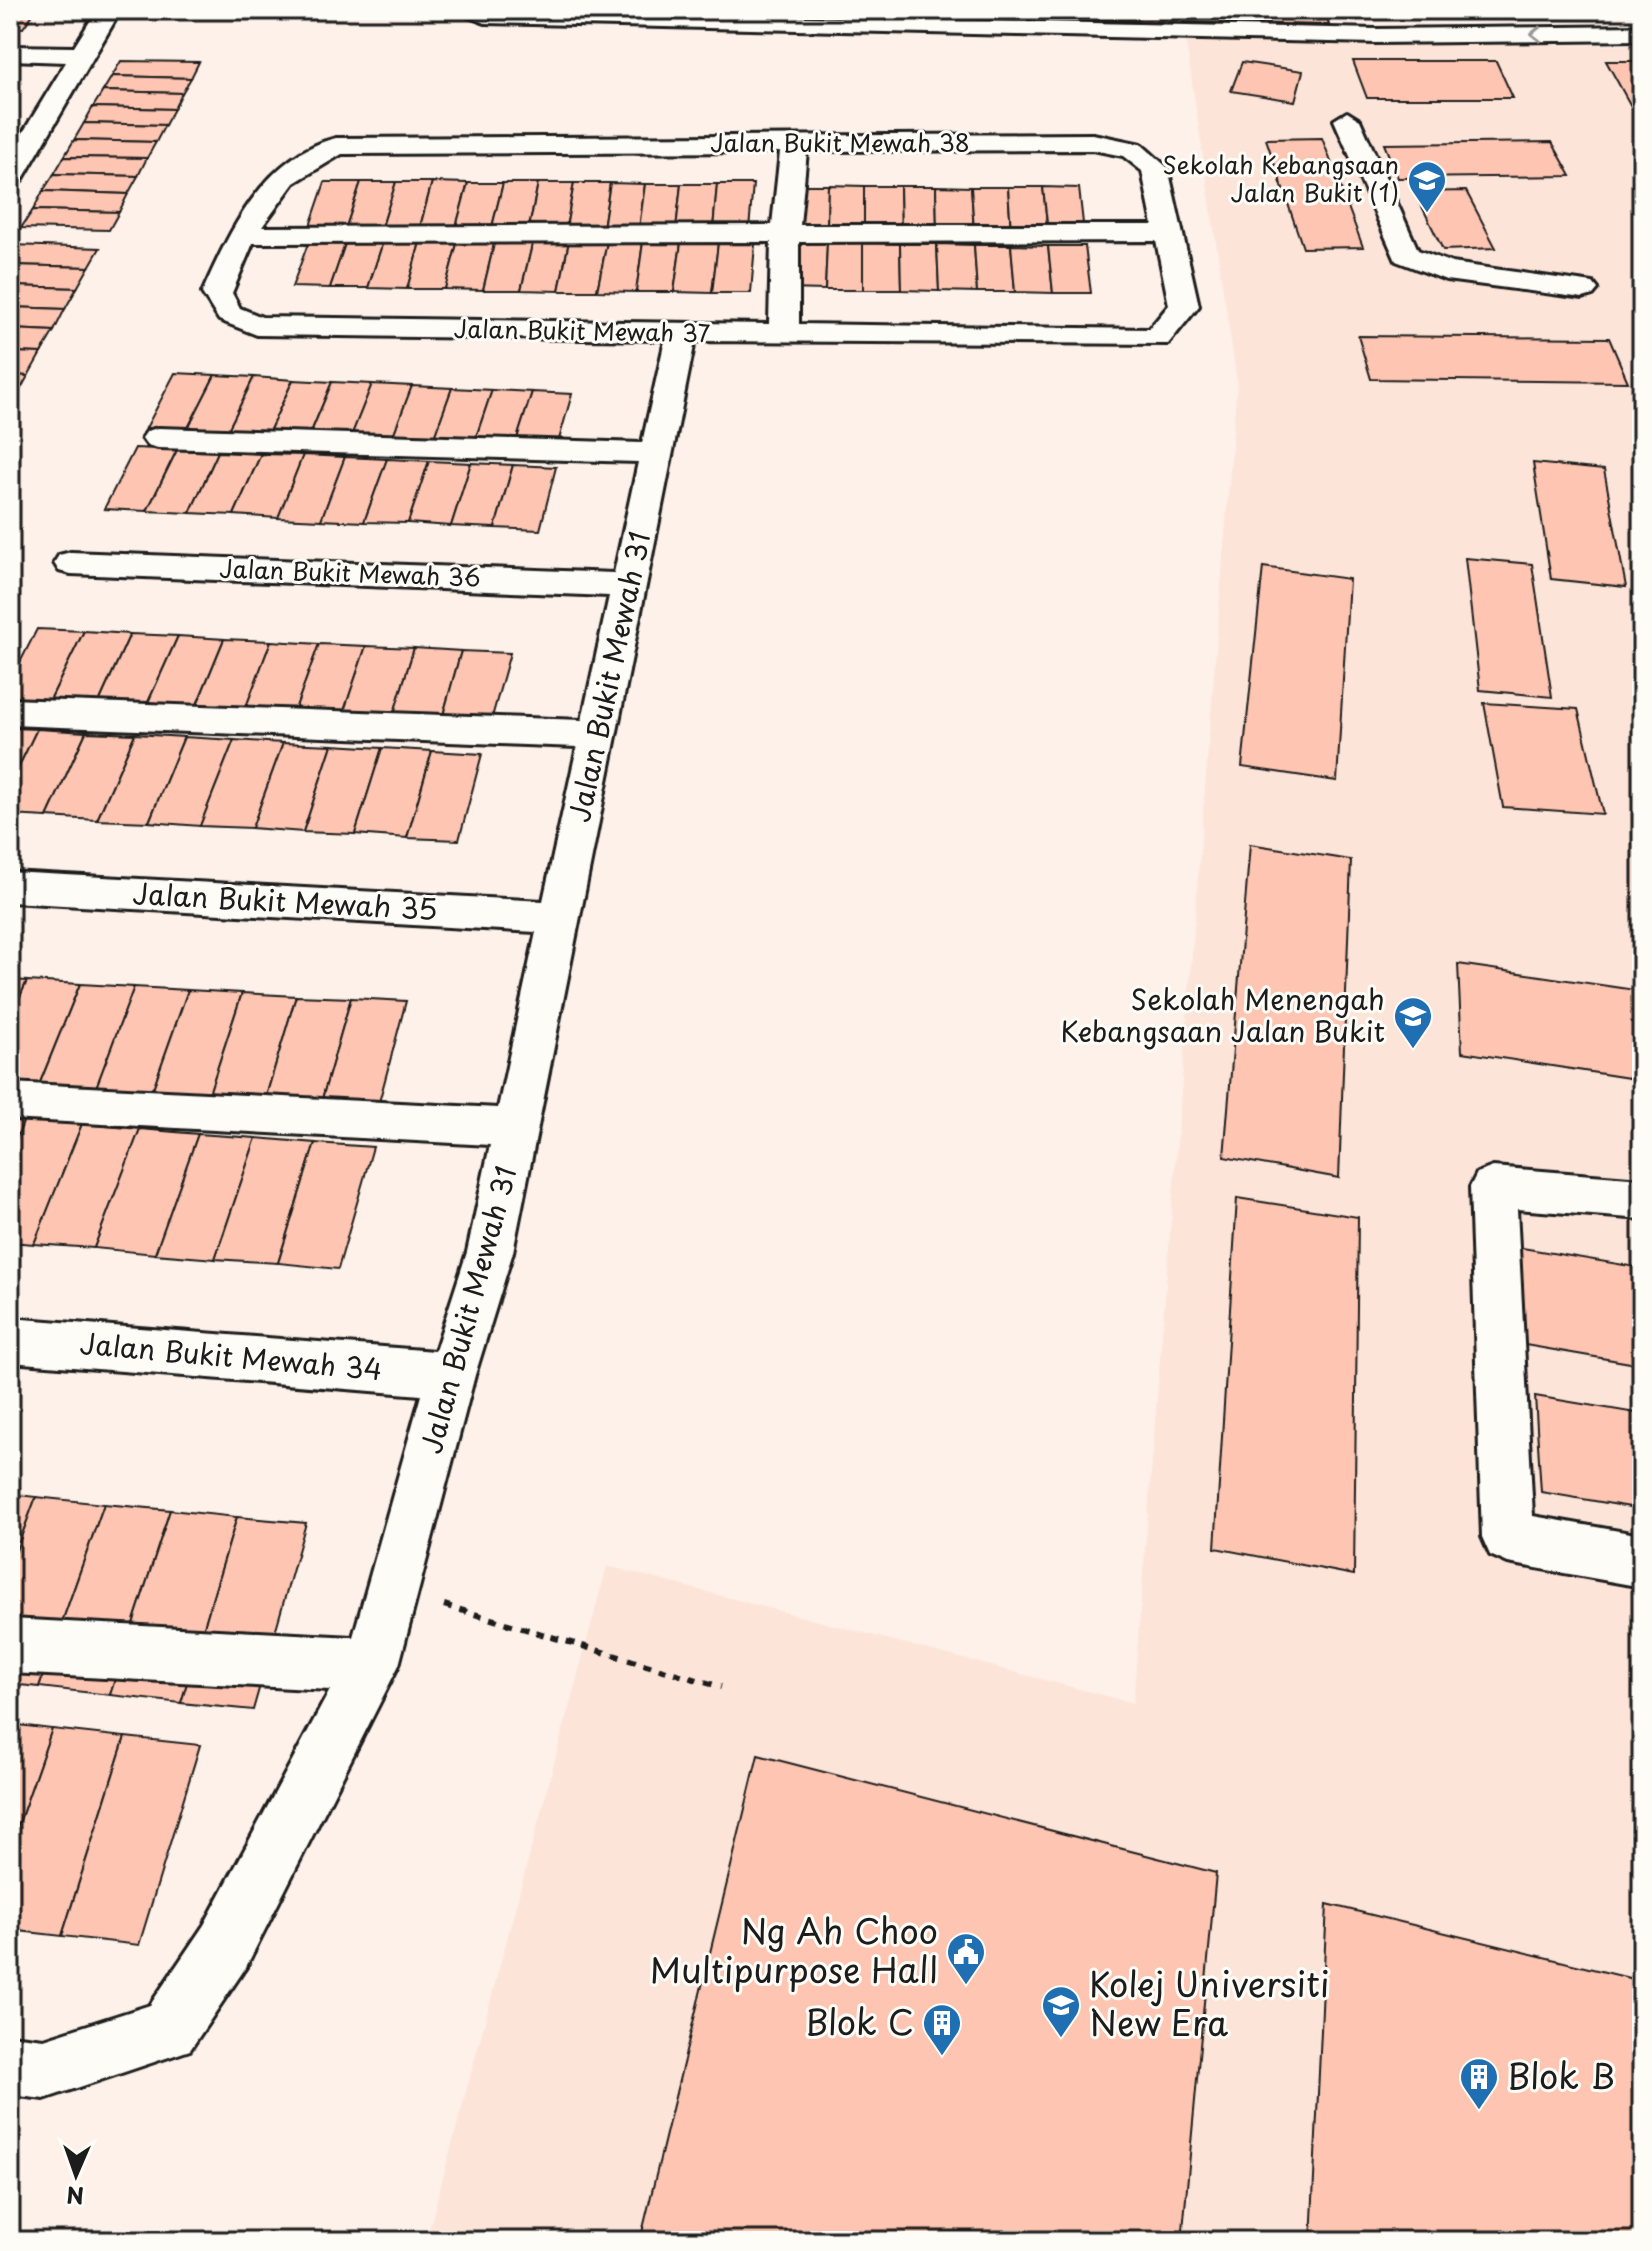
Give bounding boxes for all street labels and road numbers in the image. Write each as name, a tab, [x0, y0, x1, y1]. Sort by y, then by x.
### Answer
street label: Jalan Bukit Mewah 38	[710, 124, 970, 160]
street label: Jalan Bukit Mewah 37	[453, 310, 711, 350]
street label: Jalan Bukit Mewah 31	[557, 528, 660, 826]
street label: Jalan Bukit Mewah 36	[219, 549, 481, 595]
street label: Jalan Bukit Mewah 35	[132, 871, 439, 930]
street label: Jalan Bukit Mewah 31	[409, 1161, 527, 1458]
street label: Jalan Bukit Mewah 34	[78, 1321, 384, 1390]

